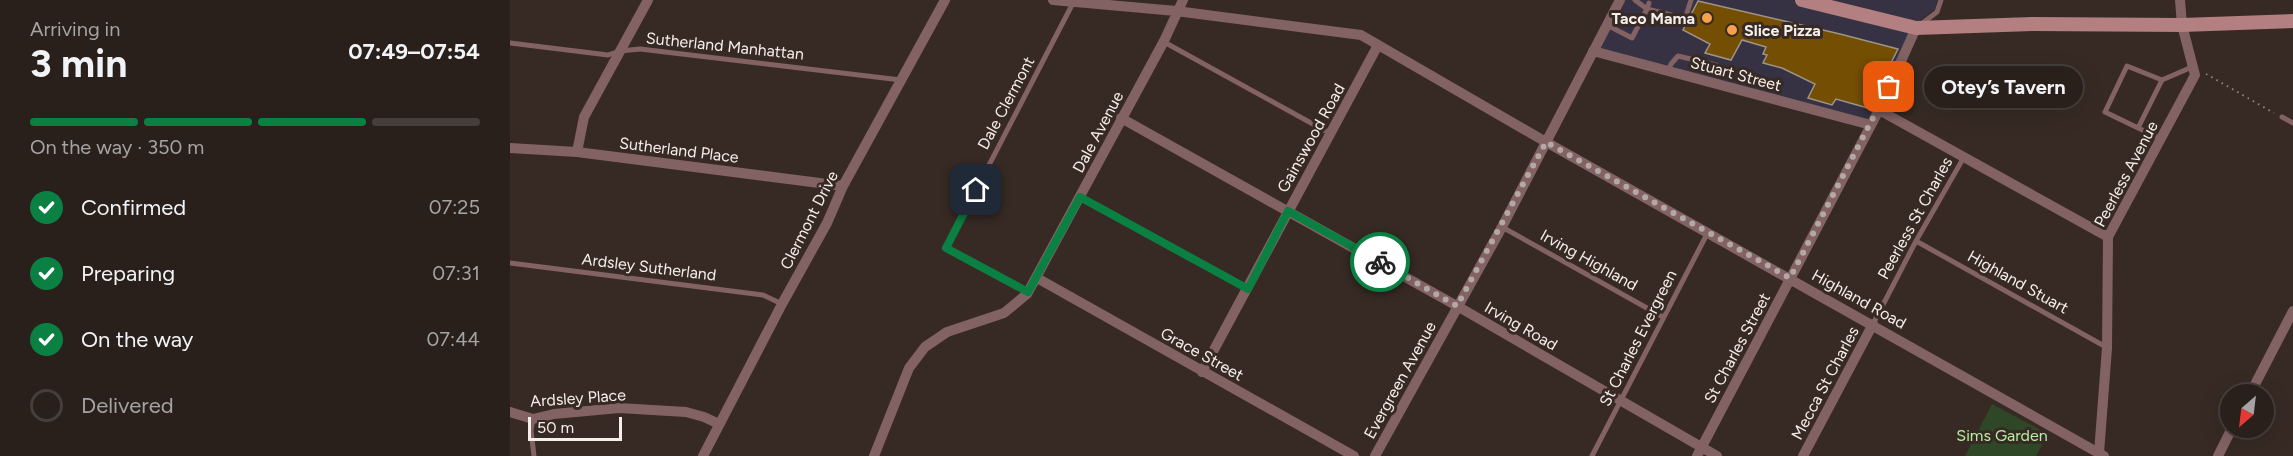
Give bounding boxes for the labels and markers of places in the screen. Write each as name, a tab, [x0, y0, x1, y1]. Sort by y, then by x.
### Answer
place label: Taco Mama	[1612, 9, 1695, 28]
marker: Taco Mama	[1700, 11, 1714, 25]
place label: Slice Pizza	[1744, 21, 1821, 40]
marker: Slice Pizza	[1725, 23, 1739, 37]
pin	[1863, 61, 1914, 112]
callout: Otey’s Tavern	[1925, 66, 2084, 108]
pin	[950, 164, 1001, 215]

